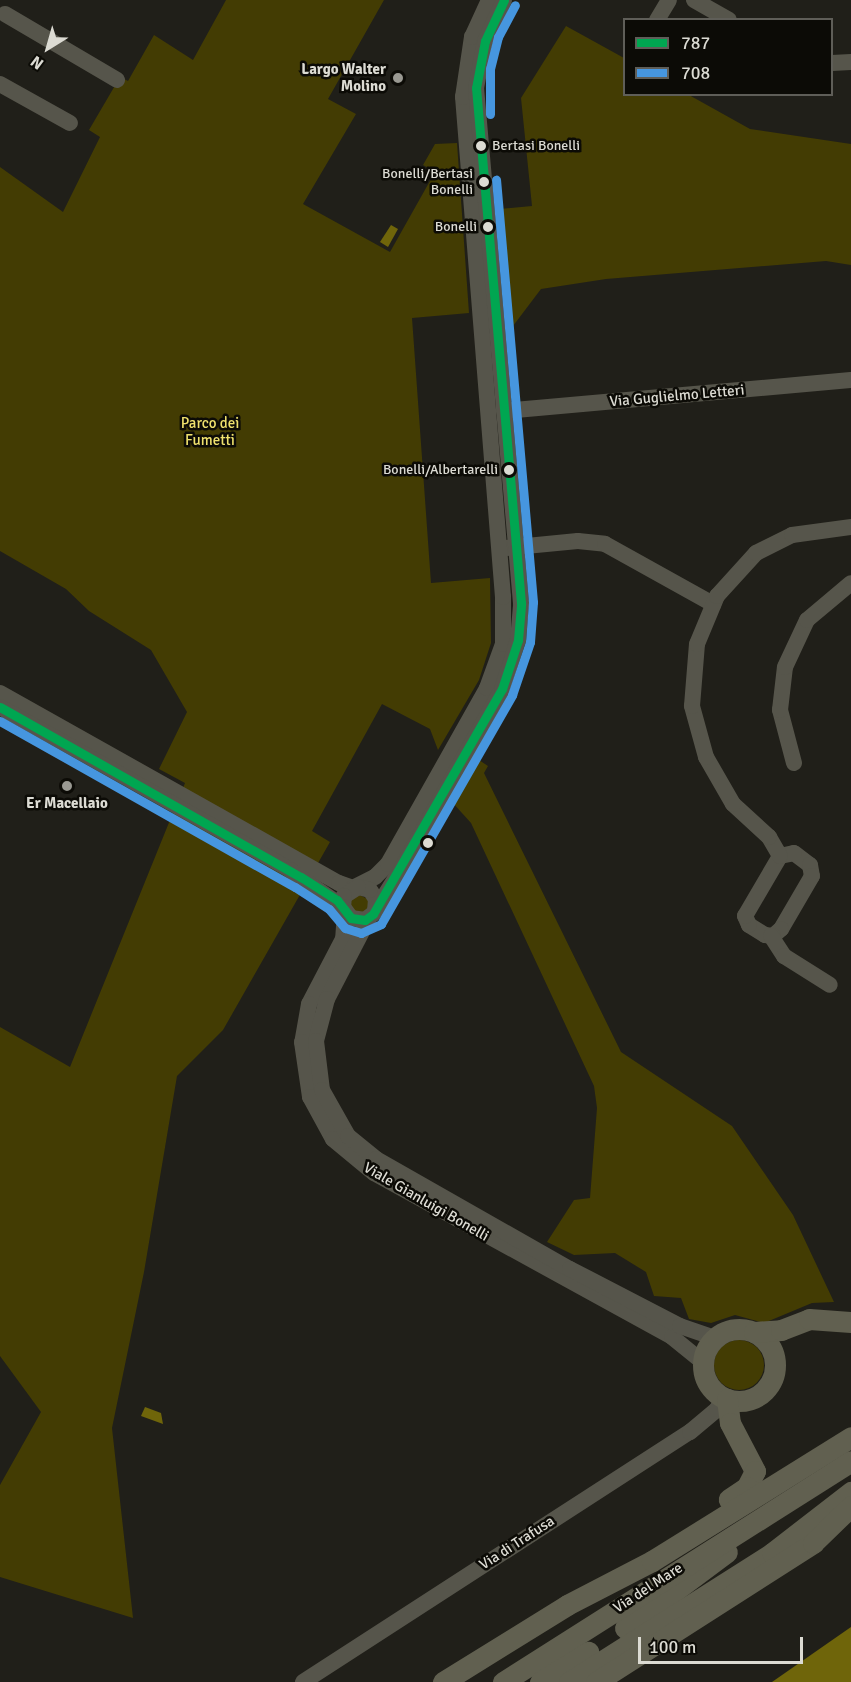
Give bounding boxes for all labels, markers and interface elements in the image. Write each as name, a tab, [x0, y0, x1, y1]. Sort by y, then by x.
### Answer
north arrow	[18, 18, 78, 78]
legend	[623, 18, 833, 96]
text: 787	[681, 32, 710, 54]
text: N	[27, 51, 48, 74]
place label: Largo Walter Molino	[301, 60, 386, 95]
text: 708	[681, 62, 710, 84]
marker: Largo Walter Molino	[391, 71, 405, 85]
place label: Bertasi Bonelli	[492, 138, 580, 154]
marker: Bertasi Bonelli	[475, 140, 487, 152]
place label: Bonelli/Bertasi Bonelli	[382, 166, 473, 198]
marker: Bonelli/Bertasi Bonelli	[478, 176, 490, 188]
place label: Bonelli	[435, 219, 477, 235]
marker: Bonelli	[482, 221, 494, 233]
street label: Via Guglielmo Letteri	[609, 381, 745, 411]
park label: Parco dei Fumetti	[181, 414, 239, 449]
place label: Bonelli/Albertarelli	[383, 462, 498, 478]
marker: Bonelli/Albertarelli	[503, 464, 515, 476]
marker: Er Macellaio	[60, 779, 74, 793]
place label: Er Macellaio	[26, 795, 108, 813]
unlabelled marker	[422, 837, 434, 849]
street label: Viale Gianluigi Bonelli	[360, 1159, 492, 1245]
street label: Via di Trafusa	[476, 1512, 558, 1574]
street label: Via del Mare	[610, 1559, 686, 1617]
scale bar	[641, 1625, 806, 1663]
text: 100 m	[649, 1636, 696, 1658]

